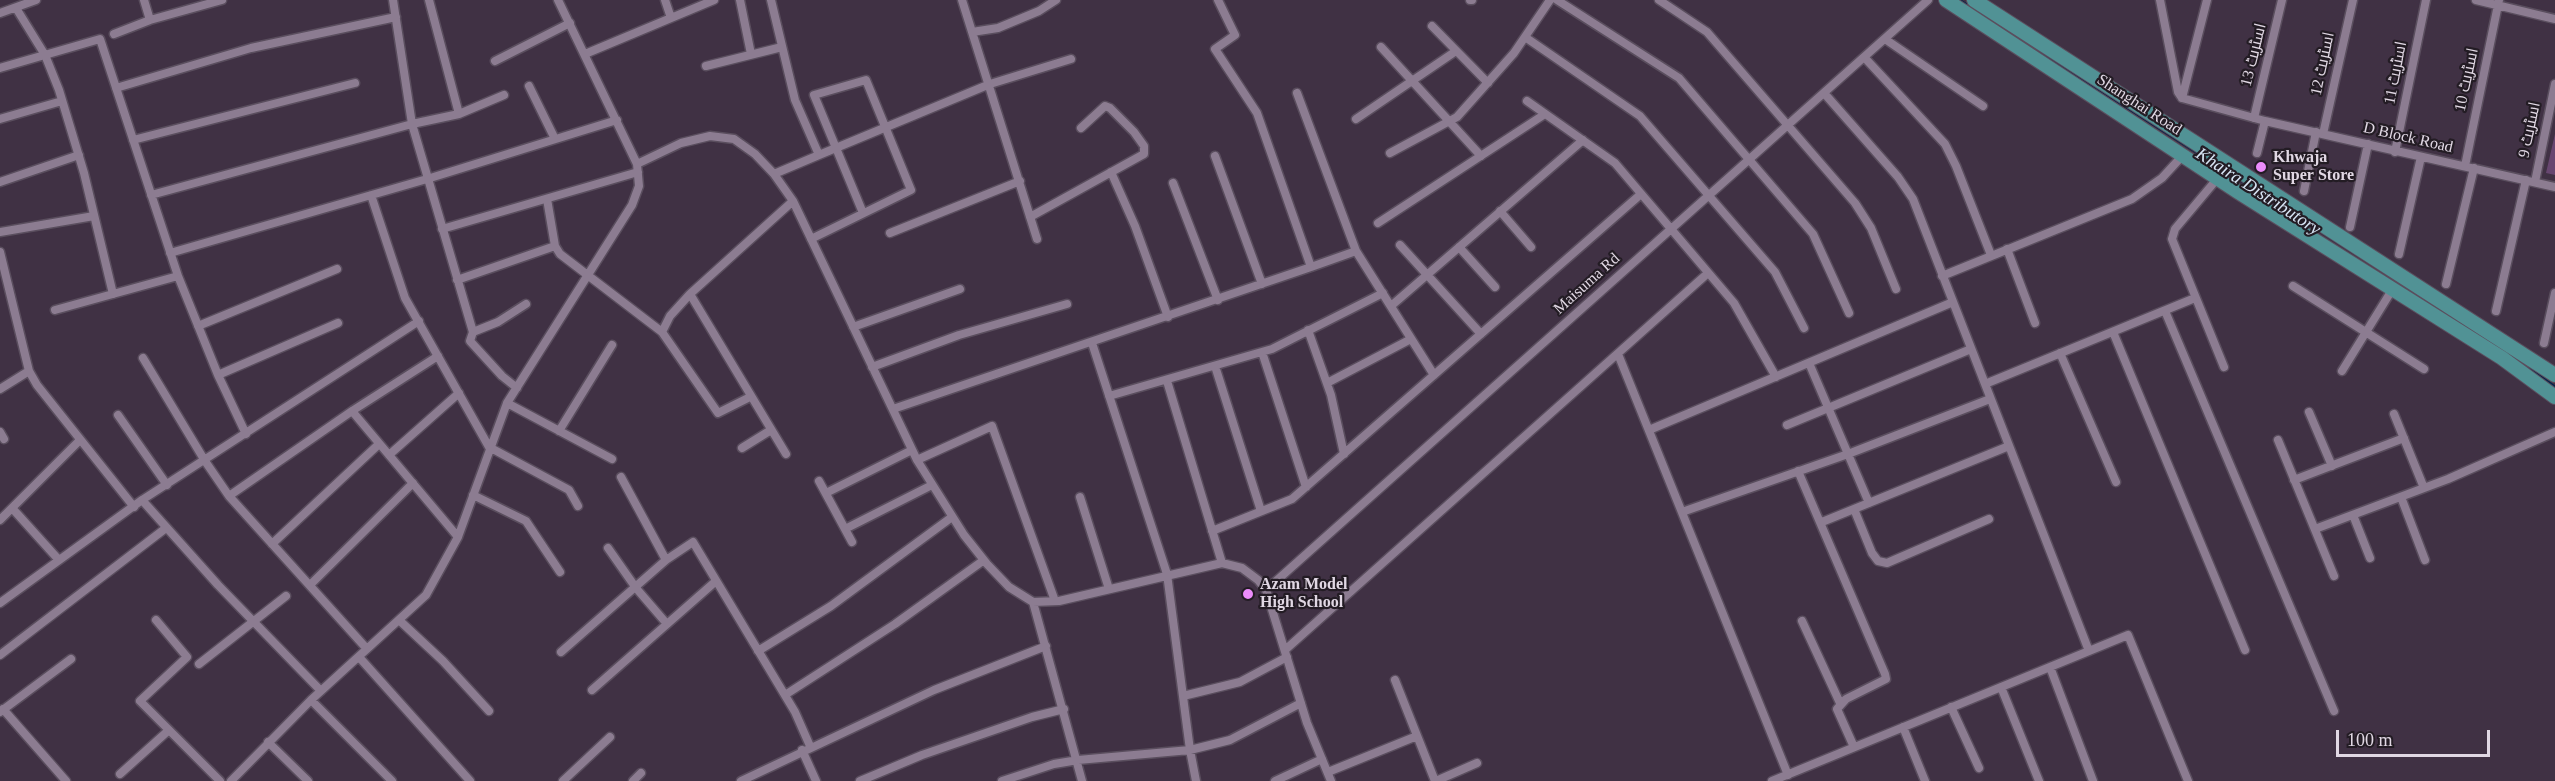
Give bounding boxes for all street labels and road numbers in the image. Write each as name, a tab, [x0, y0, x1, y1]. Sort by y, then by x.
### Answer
street label: اسٹریٹ 13	[2237, 21, 2271, 89]
street label: اسٹریٹ 12	[2307, 31, 2339, 97]
street label: اسٹریٹ 11	[2380, 40, 2412, 106]
street label: اسٹریٹ 10	[2451, 47, 2483, 113]
street label: Shanghai Road	[2093, 70, 2185, 140]
street label: اسٹریٹ 9	[2515, 100, 2545, 160]
street label: D Block Road	[2361, 118, 2455, 158]
street label: Maisuma Rd	[1550, 249, 1624, 319]

